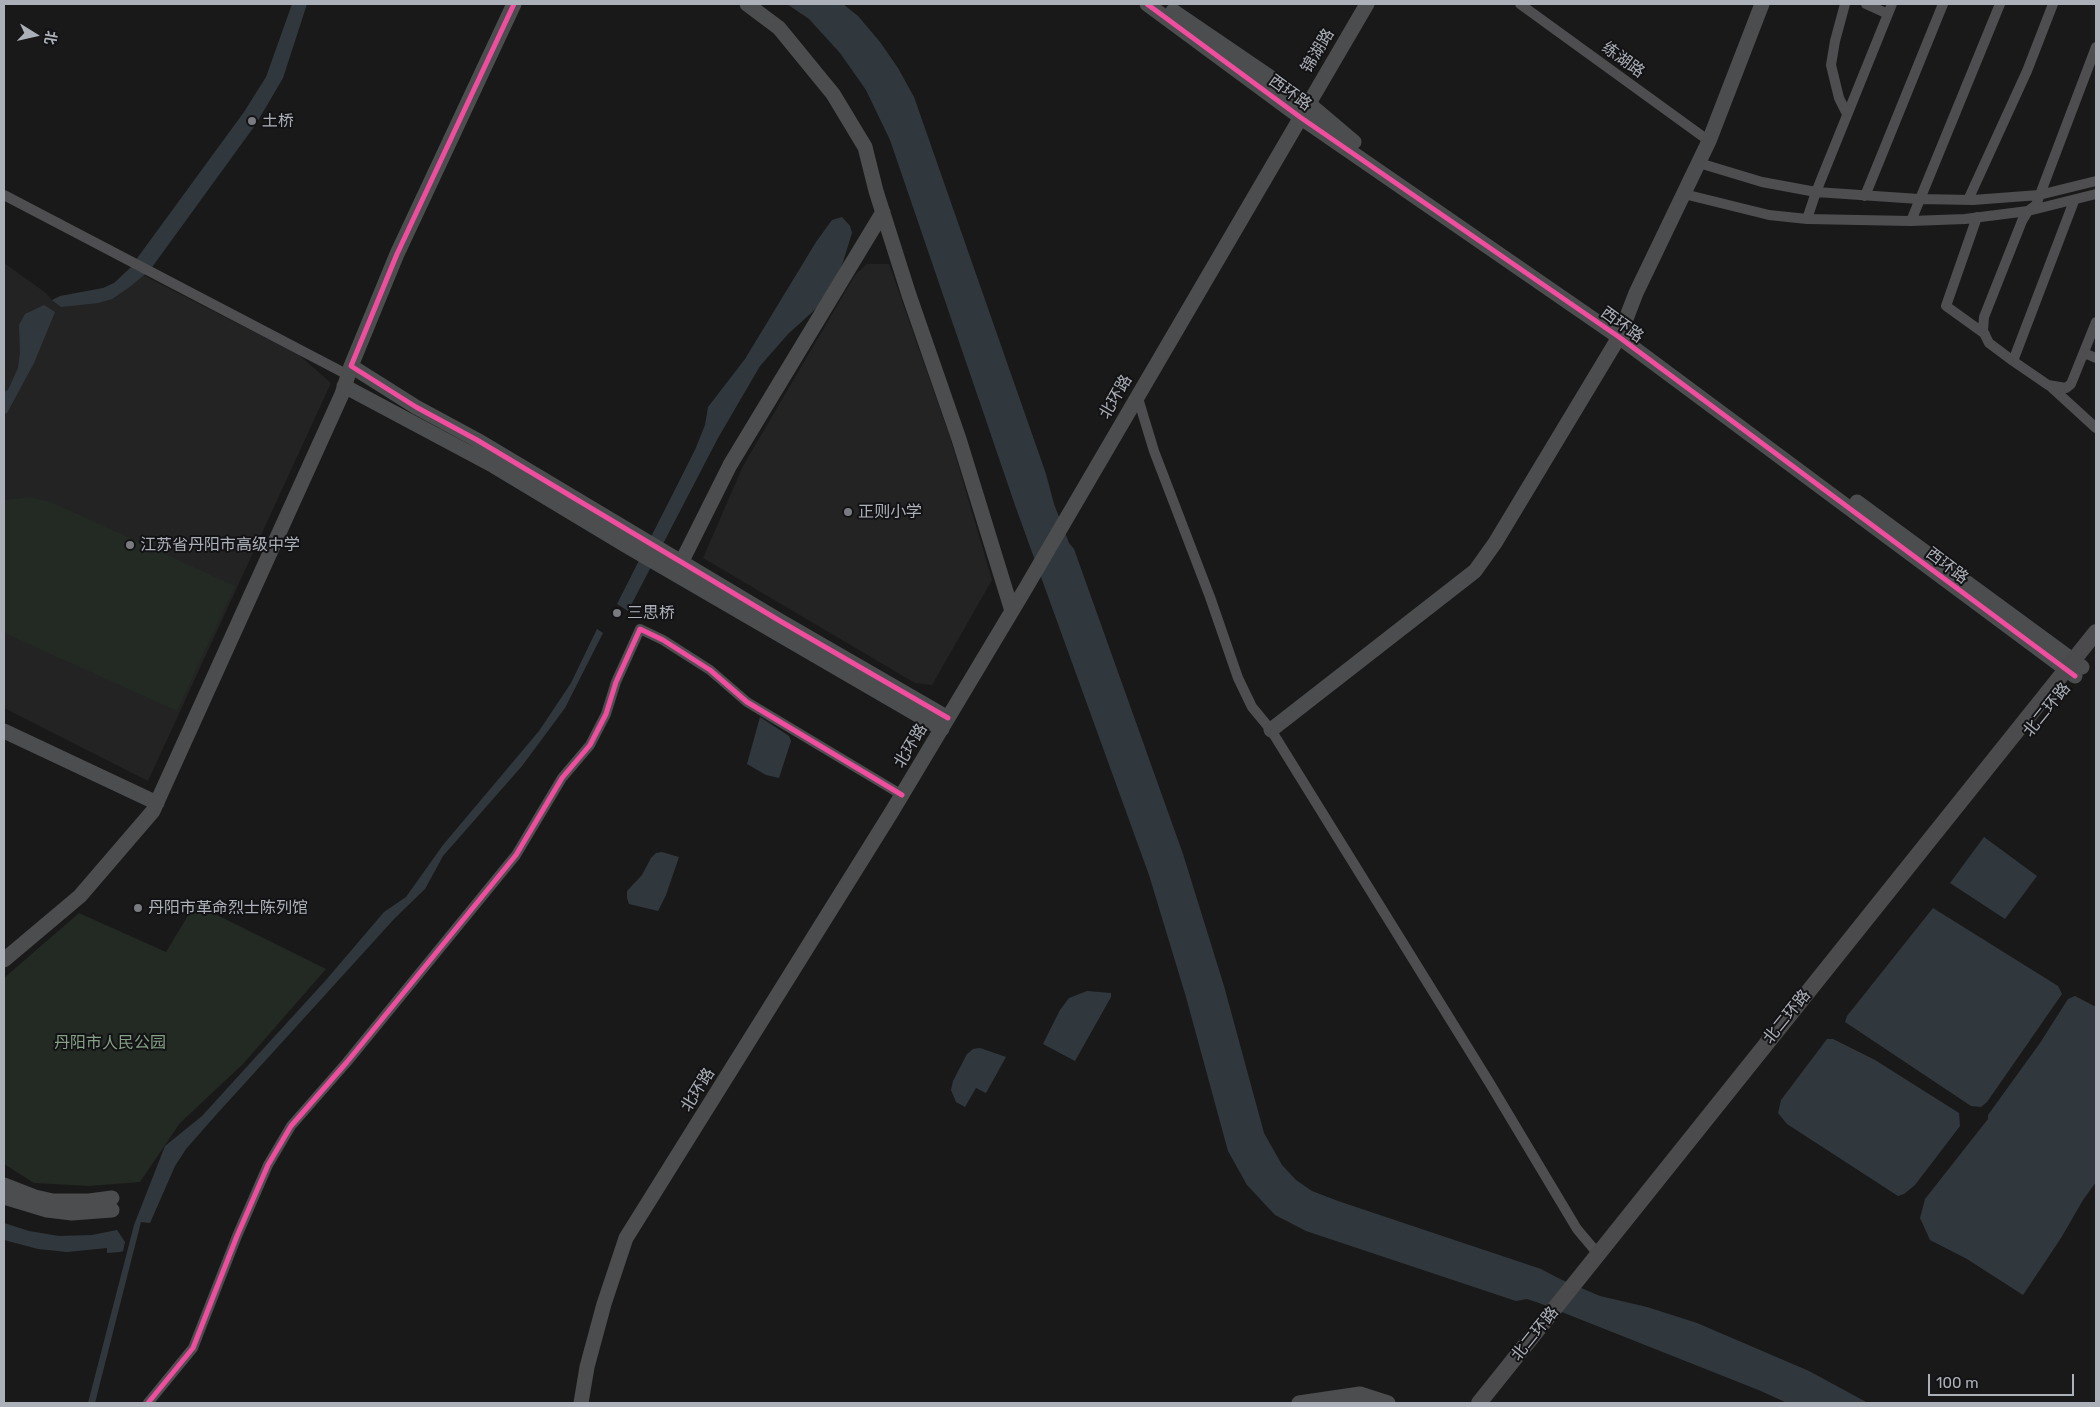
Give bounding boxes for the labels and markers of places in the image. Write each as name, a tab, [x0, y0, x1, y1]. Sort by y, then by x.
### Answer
place label: 土桥	[262, 111, 294, 131]
marker: 土桥	[246, 115, 258, 127]
place label: 正则小学	[858, 502, 922, 522]
marker: 正则小学	[842, 506, 854, 518]
place label: 江苏省丹阳市高级中学	[140, 535, 300, 555]
marker: 江苏省丹阳市高级中学	[124, 539, 136, 551]
place label: 三思桥	[627, 603, 675, 623]
marker: 三思桥	[611, 607, 623, 619]
place label: 丹阳市革命烈士陈列馆	[148, 898, 308, 918]
marker: 丹阳市革命烈士陈列馆	[132, 902, 144, 914]

